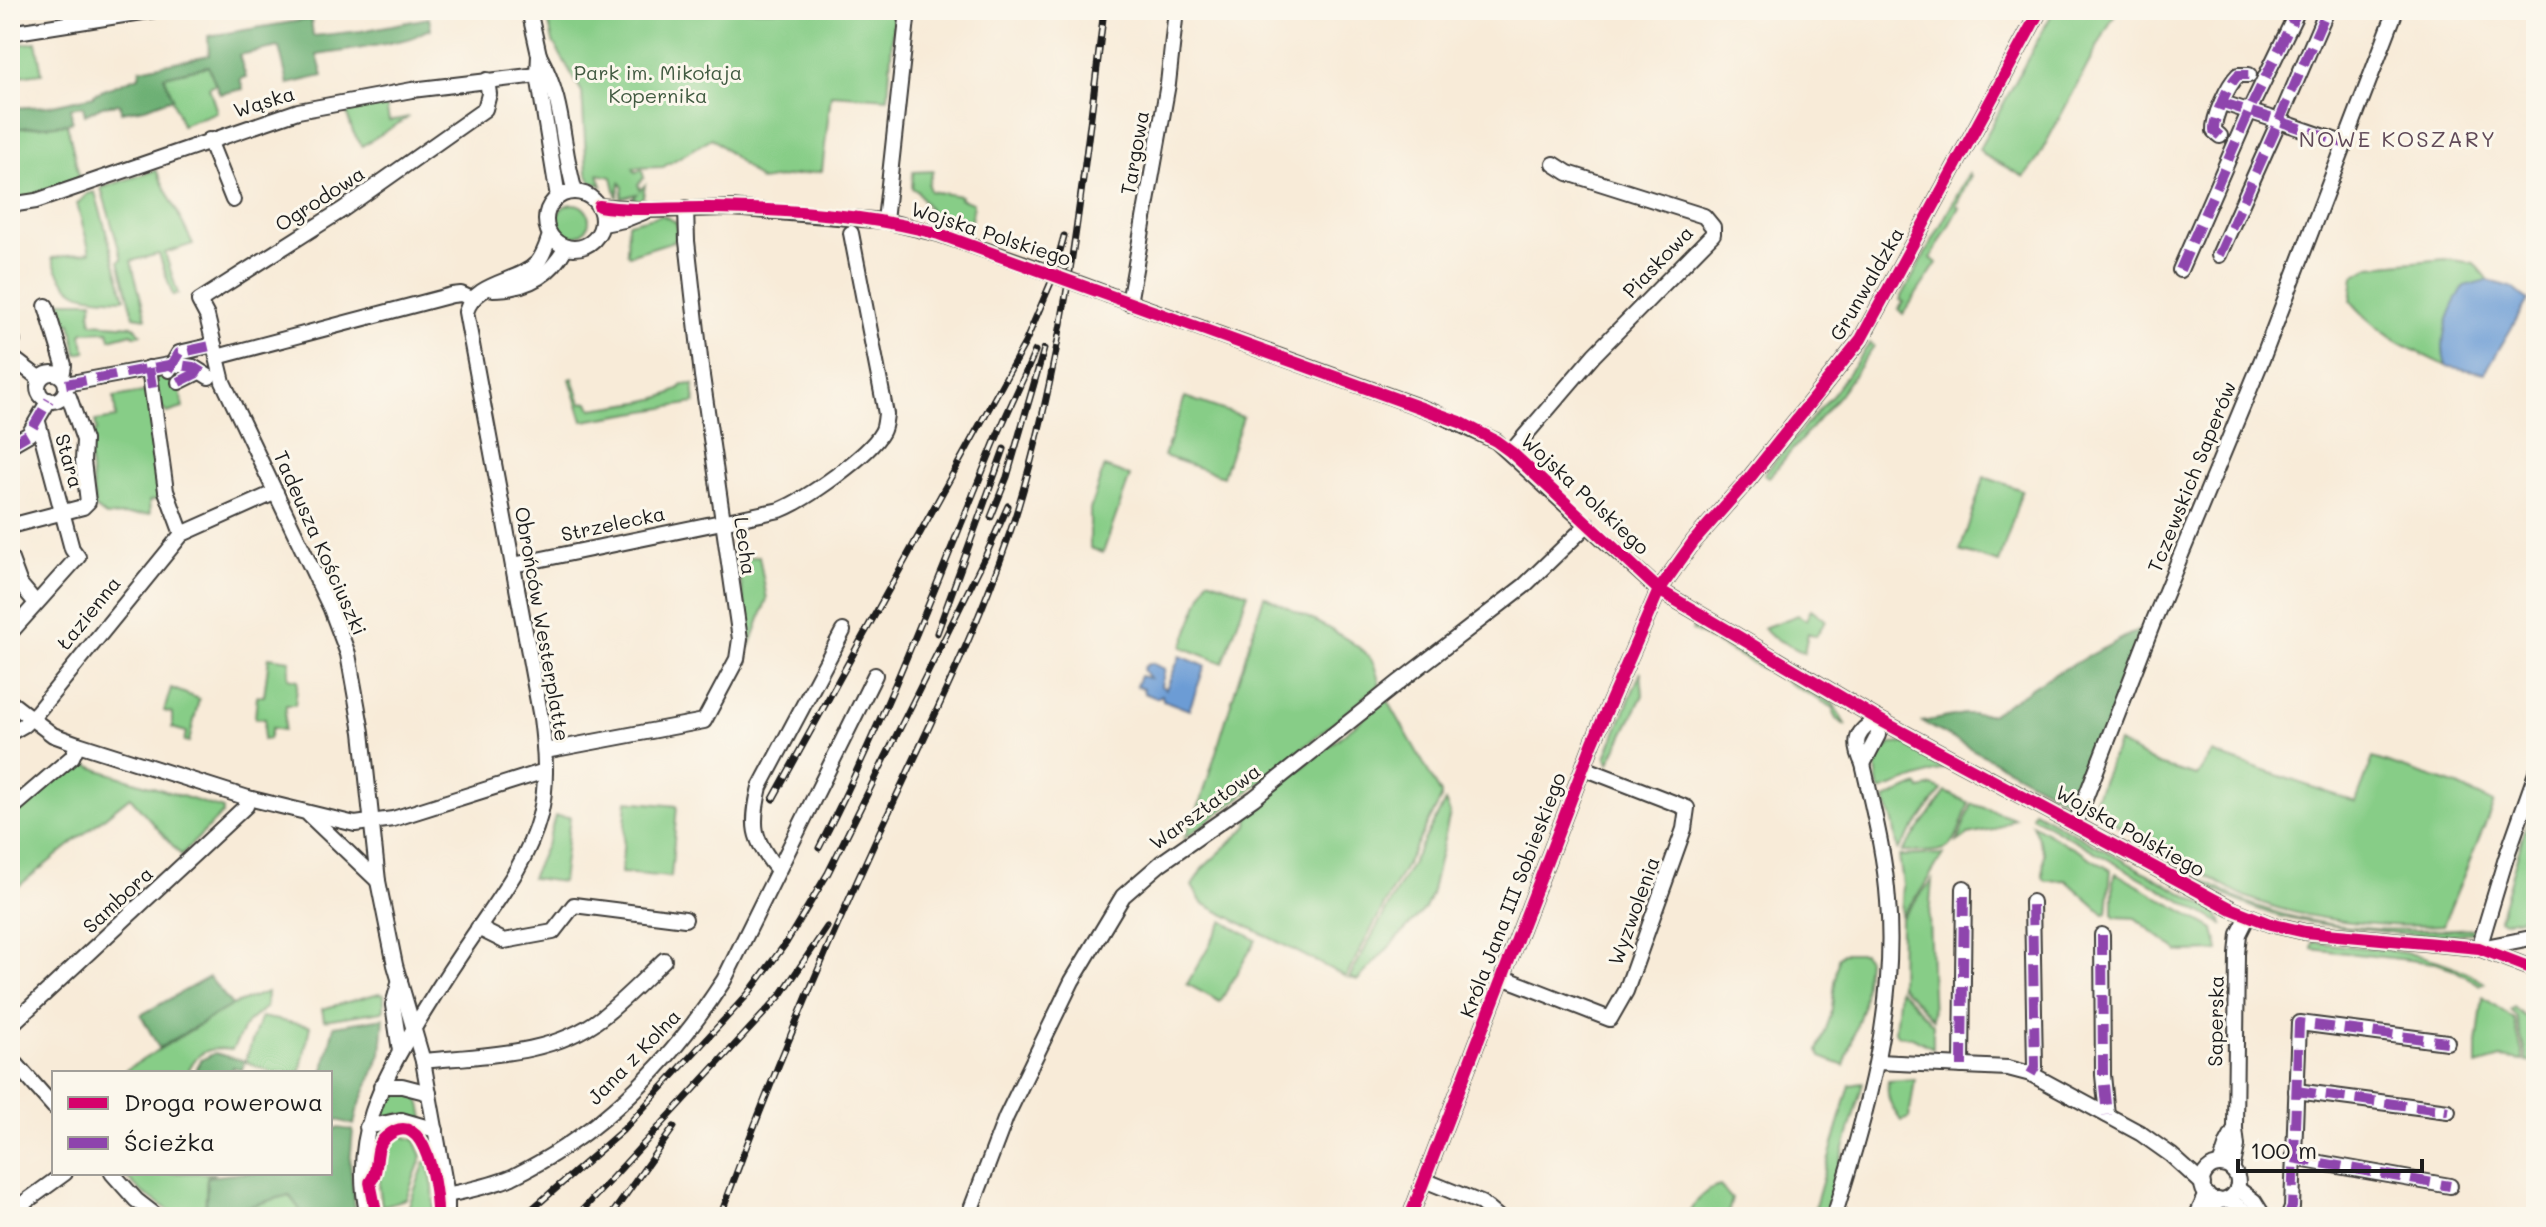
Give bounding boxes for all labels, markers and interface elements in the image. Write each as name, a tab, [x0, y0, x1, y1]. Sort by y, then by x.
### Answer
park label: Park im. Mikołaja Kopernika	[574, 59, 742, 108]
street label: Wąska	[230, 79, 298, 123]
street label: Targowa	[1114, 109, 1154, 197]
district label: NOWE KOSZARY	[2299, 124, 2497, 153]
street label: Ogrodowa	[270, 160, 369, 237]
street label: Wojska Polskiego	[908, 195, 1075, 271]
street label: Piaskowa	[1616, 220, 1698, 303]
street label: Grunwaldzka	[1823, 222, 1909, 345]
street label: Tczewskich Saperów	[2141, 377, 2241, 576]
street label: Wojska Polskiego	[1516, 427, 1656, 560]
street label: Stara	[50, 431, 90, 491]
street label: Tadeusza Kościuszki	[268, 446, 373, 639]
street label: Strzelecka	[558, 499, 667, 547]
street label: Obrońców Westerplatte	[510, 504, 576, 743]
street label: Lecha	[729, 515, 763, 577]
street label: Łazienna	[51, 570, 126, 654]
street label: Warsztatowa	[1144, 757, 1265, 855]
street label: Króla Jana III Sobieskiego	[1453, 768, 1571, 1021]
street label: Wojska Polskiego	[2051, 778, 2210, 882]
street label: Wyzwolenia	[1601, 853, 1665, 968]
street label: Sambora	[77, 860, 158, 938]
street label: Saperska	[2201, 975, 2229, 1067]
street label: Jana z Kolna	[581, 1003, 686, 1110]
legend	[52, 1071, 332, 1175]
text: Droga rowerowa	[124, 1086, 323, 1117]
scale bar	[2238, 1123, 2422, 1173]
text: Ścieżka	[124, 1126, 215, 1157]
text: 100 m	[2250, 1134, 2317, 1165]

